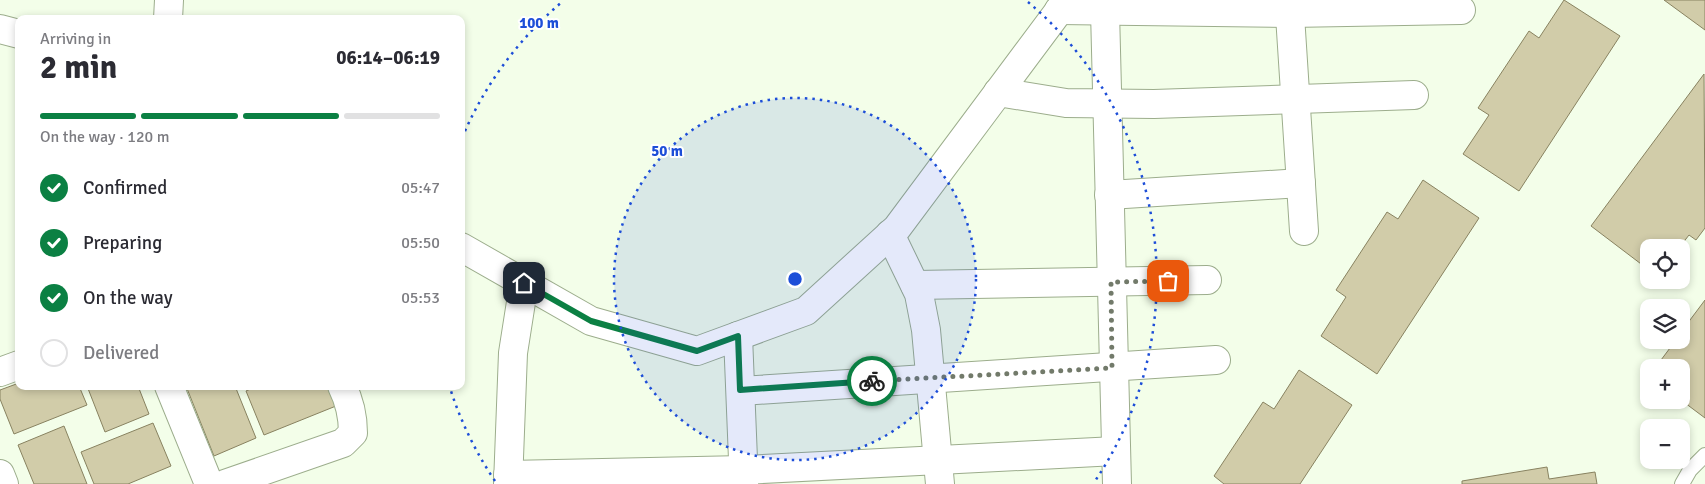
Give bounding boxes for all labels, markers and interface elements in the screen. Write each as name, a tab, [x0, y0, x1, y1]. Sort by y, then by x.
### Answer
text: 100 m	[519, 14, 559, 32]
text: Arriving in	[40, 29, 111, 49]
text: 06:14–06:19	[336, 46, 440, 70]
text: 2 min	[40, 48, 117, 87]
text: On the way · 120 m	[40, 127, 170, 147]
text: 50 m	[651, 142, 683, 160]
icon: check	[40, 174, 68, 202]
text: Confirmed	[83, 176, 167, 200]
text: 05:47	[401, 178, 440, 198]
icon: check	[40, 229, 68, 257]
text: Preparing	[83, 231, 162, 255]
text: 05:50	[401, 233, 440, 253]
map controls	[1640, 239, 1690, 469]
button: locate	[1640, 239, 1690, 289]
pin	[1147, 260, 1189, 302]
pin	[503, 262, 545, 304]
icon: bag	[1154, 267, 1182, 295]
icon: home	[510, 269, 538, 297]
centre of rings	[786, 270, 804, 288]
icon: check	[40, 284, 68, 312]
text: On the way	[83, 286, 173, 310]
text: 05:53	[401, 288, 440, 308]
button: layers	[1640, 299, 1690, 349]
text: Delivered	[83, 341, 159, 365]
courier	[847, 356, 897, 406]
button: +	[1640, 359, 1690, 409]
icon: bike	[858, 367, 886, 395]
button: −	[1640, 419, 1690, 469]

